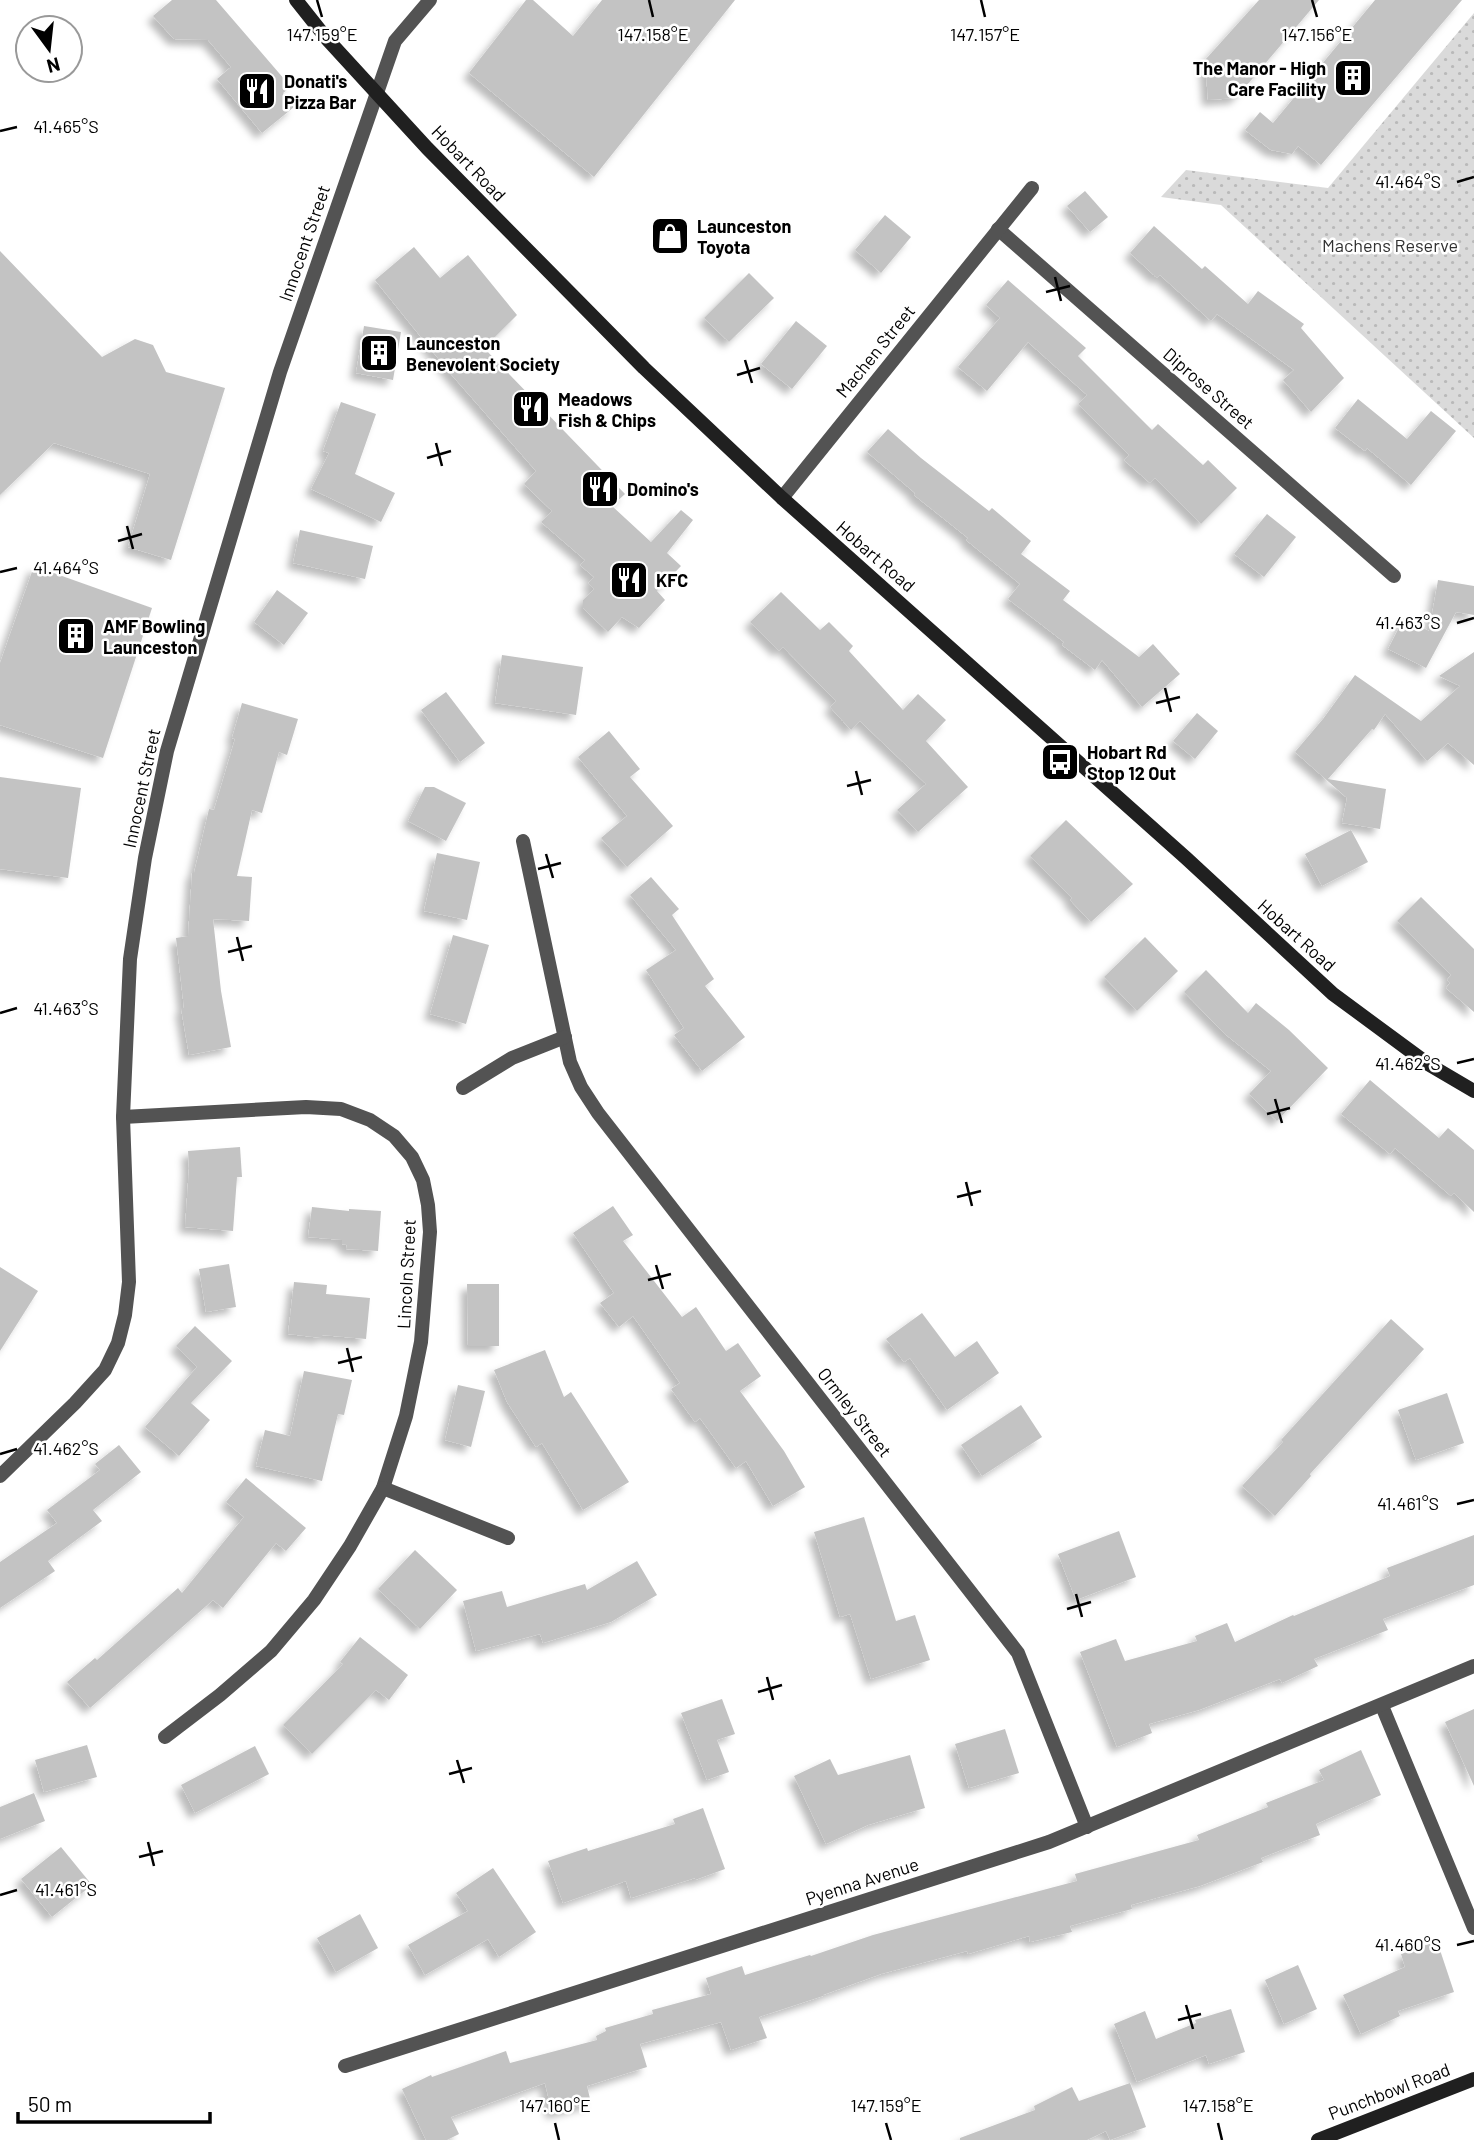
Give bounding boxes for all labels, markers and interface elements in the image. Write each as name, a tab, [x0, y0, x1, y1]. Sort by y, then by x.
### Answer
north arrow	[14, 14, 84, 84]
text: 147.159°E	[286, 23, 358, 45]
text: 147.158°E	[617, 23, 689, 45]
text: 147.157°E	[950, 23, 1020, 45]
text: 147.156°E	[1282, 23, 1352, 45]
text: N	[44, 53, 63, 79]
place label: The Manor - High Care Facility	[1193, 57, 1326, 100]
building icon: The Manor - High Care Facility	[1332, 57, 1374, 99]
restaurant icon: Donati's Pizza Bar	[236, 70, 278, 112]
place label: Donati's Pizza Bar	[284, 70, 357, 113]
text: 41.465°S	[33, 115, 99, 137]
street label: Hobart Road	[427, 120, 511, 206]
text: 41.464°S	[1375, 170, 1441, 192]
street label: Innocent Street	[274, 182, 334, 304]
shop icon: Launceston Toyota	[649, 215, 691, 257]
place label: Launceston Toyota	[697, 215, 791, 258]
park label: Machens Reserve	[1322, 234, 1458, 256]
street label: Machen Street	[831, 300, 919, 402]
building icon: Launceston Benevolent Society	[358, 332, 400, 374]
place label: Launceston Benevolent Society	[406, 332, 560, 375]
street label: Diprose Street	[1159, 343, 1259, 433]
restaurant icon: Meadows Fish & Chips	[510, 388, 552, 430]
place label: Meadows Fish & Chips	[558, 388, 656, 431]
restaurant icon: Domino's	[579, 468, 621, 510]
place label: Domino's	[627, 478, 699, 500]
street label: Hobart Road	[832, 516, 920, 596]
text: 41.464°S	[33, 556, 99, 578]
restaurant icon: KFC	[608, 559, 650, 601]
place label: KFC	[656, 569, 688, 591]
text: 41.463°S	[1375, 611, 1441, 633]
building icon: AMF Bowling Launceston	[55, 615, 97, 657]
place label: AMF Bowling Launceston	[103, 615, 205, 658]
street label: Innocent Street	[118, 726, 164, 850]
bus stop icon: Hobart Rd Stop 12 Out	[1039, 741, 1081, 783]
place label: Hobart Rd Stop 12 Out	[1087, 741, 1176, 784]
street label: Hobart Road	[1253, 894, 1341, 976]
text: 41.463°S	[33, 997, 99, 1019]
text: 41.462°S	[1375, 1052, 1441, 1074]
street label: Lincoln Street	[392, 1218, 420, 1330]
street label: Ormley Street	[813, 1363, 897, 1461]
text: 41.462°S	[33, 1437, 99, 1459]
text: 41.461°S	[1377, 1492, 1439, 1514]
street label: Pyenna Avenue	[803, 1852, 921, 1910]
text: 41.461°S	[35, 1878, 97, 1900]
text: 41.460°S	[1375, 1933, 1441, 1955]
street label: Punchbowl Road	[1325, 2058, 1453, 2124]
scale bar	[18, 2080, 210, 2124]
text: 50 m	[28, 2091, 72, 2116]
text: 147.160°E	[519, 2094, 591, 2116]
text: 147.159°E	[850, 2094, 922, 2116]
text: 147.158°E	[1182, 2094, 1254, 2116]

